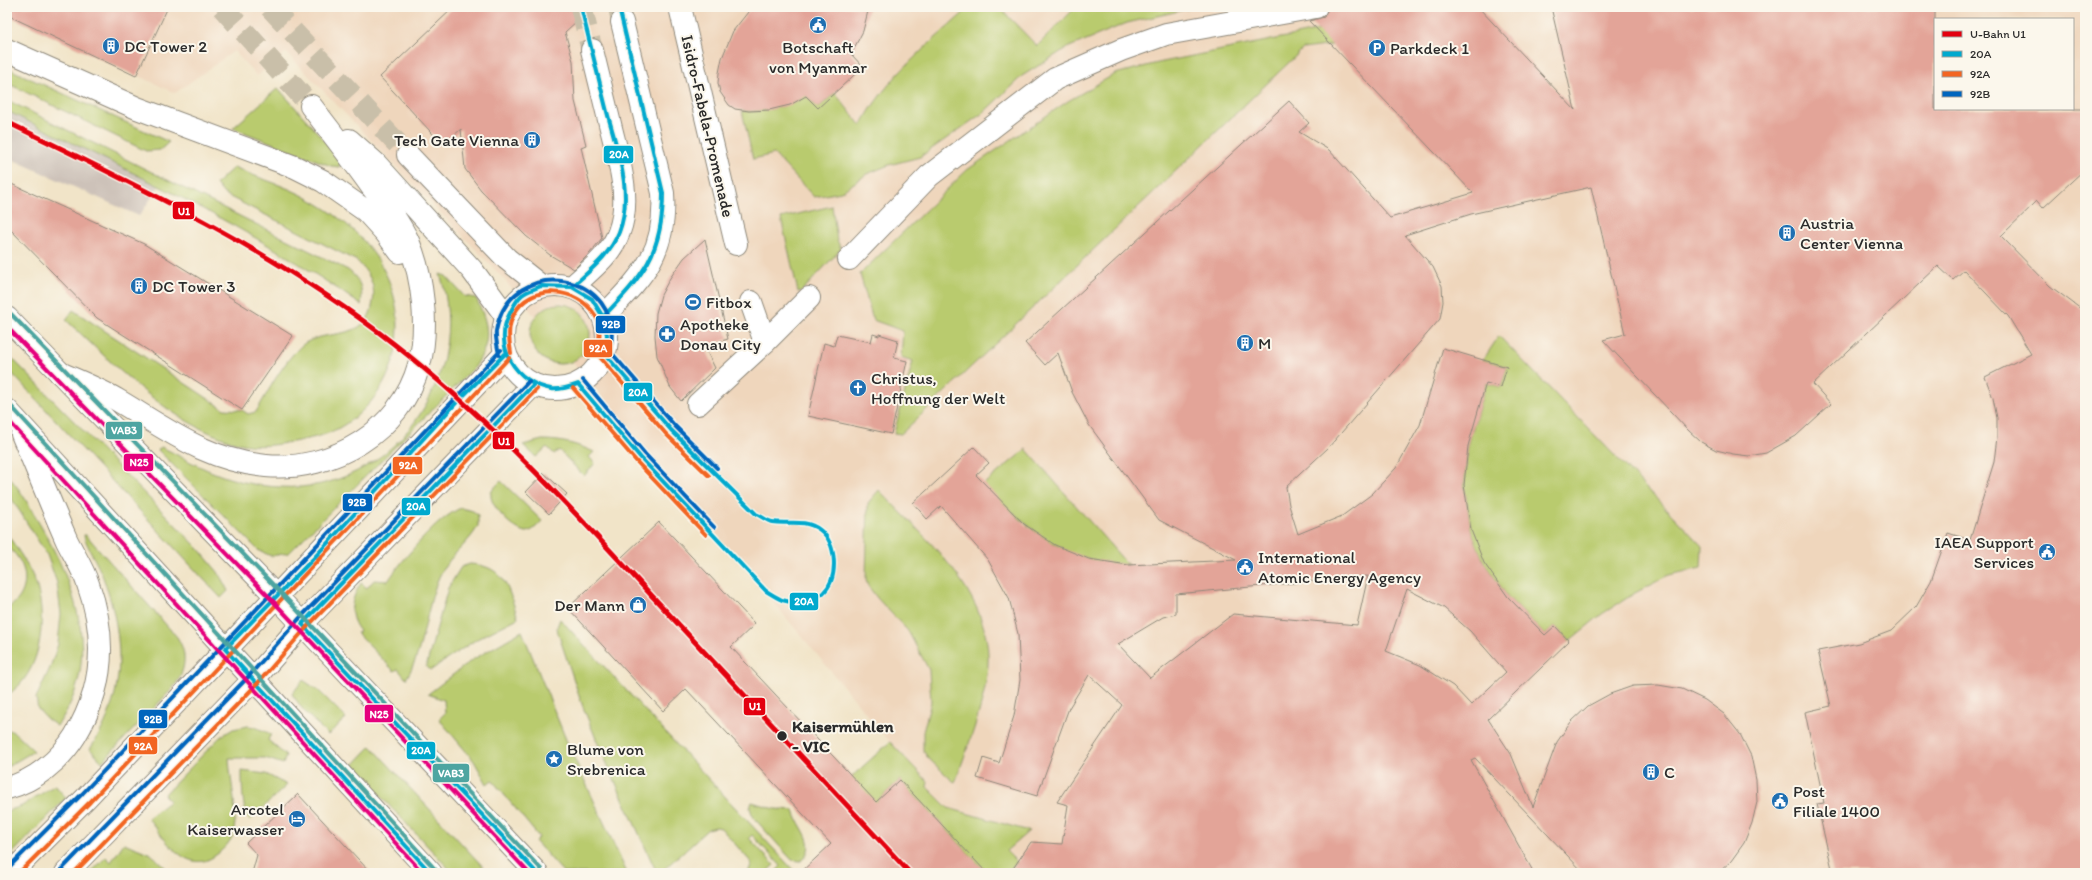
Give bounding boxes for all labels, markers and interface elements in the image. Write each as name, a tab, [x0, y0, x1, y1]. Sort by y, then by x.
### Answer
public building icon: Botschaft von Myanmar	[808, 15, 828, 35]
legend	[1934, 18, 2074, 110]
text: U-Bahn U1	[1970, 27, 2026, 41]
street label: Isidro-Fabela-Promenade	[677, 33, 739, 219]
building icon: DC Tower 2	[101, 36, 121, 56]
place label: DC Tower 2	[124, 36, 207, 56]
place label: Botschaft von Myanmar	[769, 37, 867, 77]
parking icon: Parkdeck 1	[1367, 38, 1387, 58]
place label: Parkdeck 1	[1390, 38, 1469, 58]
text: 20A	[1970, 47, 1992, 61]
text: 92A	[1970, 67, 1991, 81]
text: 92B	[1970, 87, 1991, 101]
place label: Tech Gate Vienna	[394, 130, 519, 150]
building icon: Tech Gate Vienna	[522, 130, 542, 150]
line badge: 20A	[603, 145, 634, 164]
text: 20A	[609, 148, 630, 161]
line badge: U1	[172, 201, 195, 220]
text: U1	[178, 205, 191, 218]
place label: Austria Center Vienna	[1800, 213, 1903, 253]
building icon: Austria Center Vienna	[1777, 223, 1797, 243]
building icon: DC Tower 3	[129, 276, 149, 296]
place label: DC Tower 3	[152, 276, 235, 296]
sports icon: Fitbox	[683, 292, 703, 312]
place label: Fitbox	[706, 292, 752, 312]
place label: Apotheke Donau City	[680, 314, 761, 354]
line badge: 92B	[595, 315, 626, 334]
text: 92B	[602, 318, 620, 331]
pharmacy icon: Apotheke Donau City	[657, 324, 677, 344]
building icon: M	[1235, 333, 1255, 353]
place label: M	[1258, 333, 1271, 353]
line badge: 92A	[583, 339, 613, 358]
text: 92A	[589, 342, 608, 355]
place label: Christus, Hoffnung der Welt	[871, 368, 1005, 408]
church icon: Christus, Hoffnung der Welt	[848, 378, 868, 398]
line badge: 20A	[623, 382, 653, 402]
text: 20A	[628, 386, 649, 399]
line badge: VAB3	[105, 421, 143, 440]
text: VAB3	[111, 424, 137, 437]
line badge: U1	[492, 431, 515, 450]
text: U1	[498, 435, 511, 448]
line badge: N25	[123, 453, 154, 472]
text: N25	[130, 456, 149, 469]
line badge: 92A	[392, 456, 423, 475]
text: 92A	[399, 459, 418, 472]
line badge: 92B	[342, 493, 373, 512]
text: 92B	[348, 496, 366, 509]
line badge: 20A	[401, 497, 431, 516]
text: 20A	[406, 500, 427, 513]
place label: IAEA Support Services	[1935, 532, 2034, 572]
public building icon: IAEA Support Services	[2037, 542, 2057, 562]
place label: International Atomic Energy Agency	[1258, 547, 1421, 587]
public building icon: International Atomic Energy Agency	[1235, 557, 1255, 577]
line badge: 20A	[789, 592, 819, 611]
place label: Der Mann	[554, 595, 625, 615]
shop icon: Der Mann	[628, 595, 648, 615]
text: 20A	[794, 595, 815, 608]
line badge: U1	[743, 697, 766, 716]
text: U1	[749, 700, 762, 713]
line badge: N25	[364, 704, 394, 723]
text: N25	[370, 708, 389, 721]
line badge: 92B	[138, 709, 168, 729]
text: 92B	[144, 713, 162, 726]
place label: Kaisermühlen - VIC	[792, 716, 894, 756]
marker: Kaisermühlen - VIC	[775, 729, 789, 743]
line badge: 92A	[128, 736, 158, 755]
place label: Blume von Srebrenica	[567, 739, 646, 779]
text: 92A	[134, 740, 153, 753]
line badge: 20A	[406, 741, 436, 760]
text: 20A	[411, 744, 432, 757]
place icon: Blume von Srebrenica	[544, 749, 564, 769]
building icon: C	[1641, 762, 1661, 782]
place label: C	[1664, 762, 1675, 782]
line badge: VAB3	[432, 763, 470, 783]
text: VAB3	[438, 767, 464, 780]
place label: Post Filiale 1400	[1793, 781, 1880, 821]
public building icon: Post Filiale 1400	[1770, 791, 1790, 811]
place label: Arcotel Kaiserwasser	[187, 799, 284, 839]
hotel icon: Arcotel Kaiserwasser	[287, 809, 307, 829]

